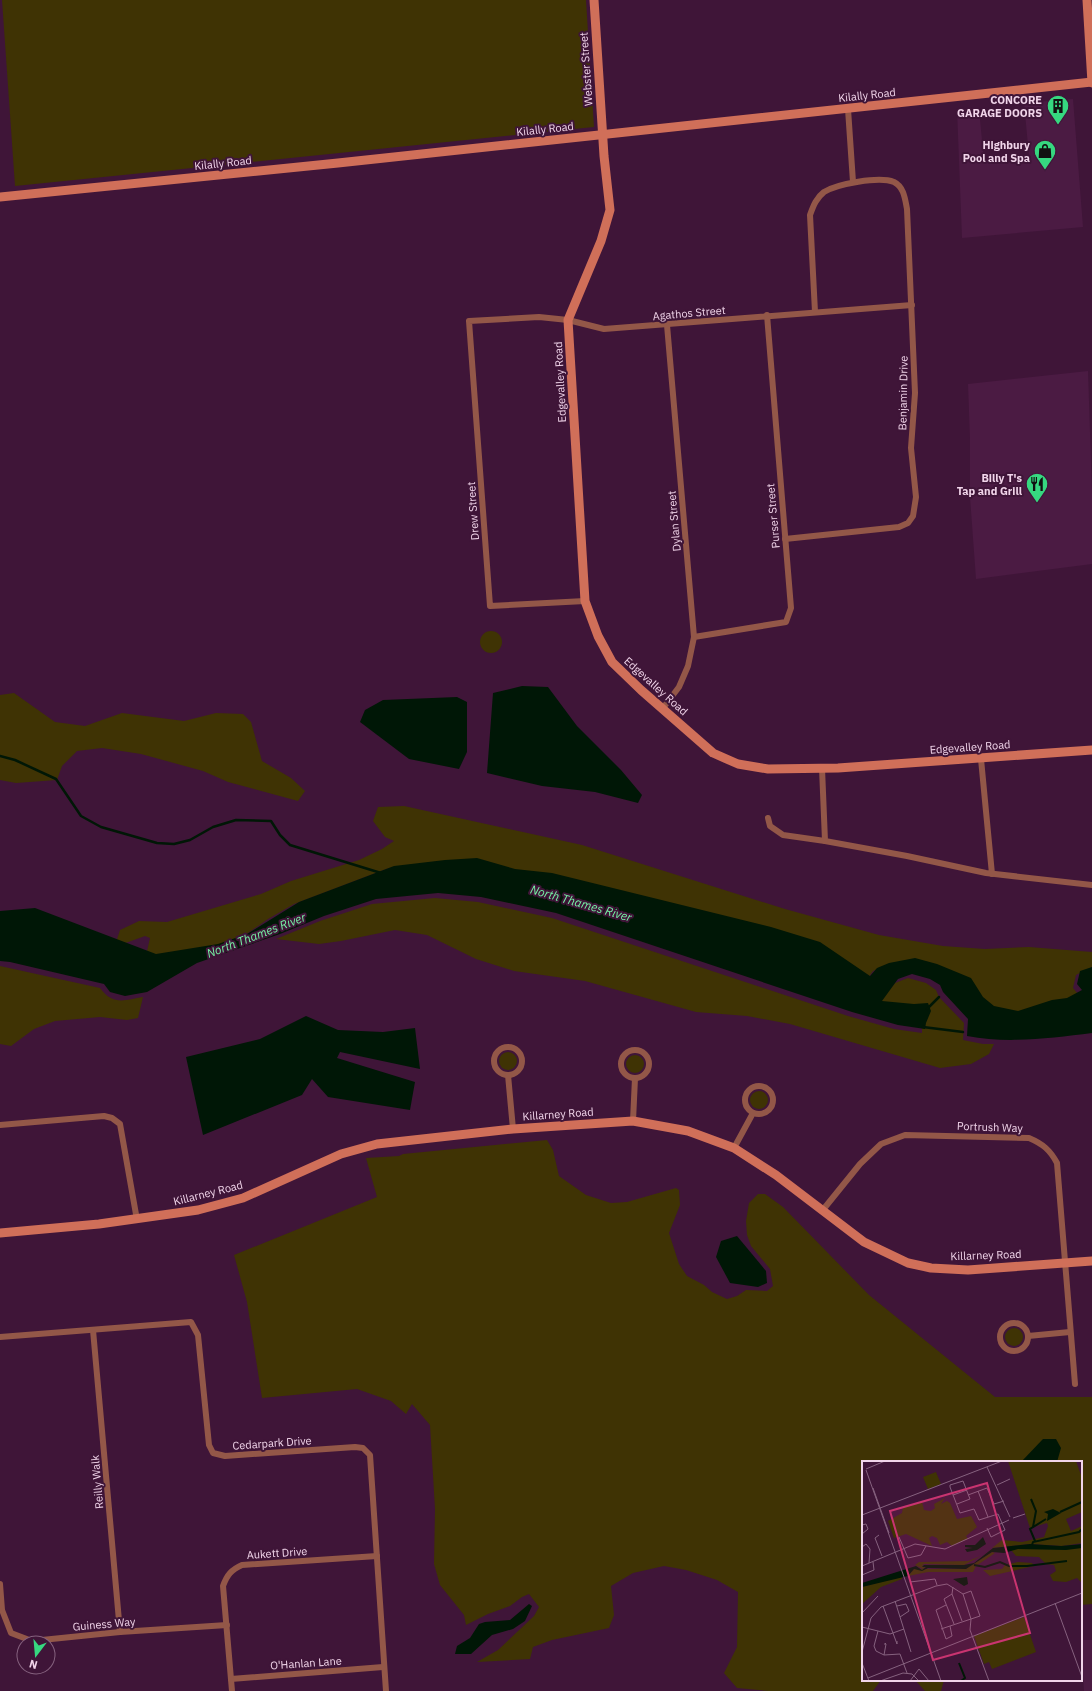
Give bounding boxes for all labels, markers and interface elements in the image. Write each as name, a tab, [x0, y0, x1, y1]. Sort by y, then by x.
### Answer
street label: Webster Street	[576, 31, 596, 106]
street label: Kilally Road	[838, 85, 896, 105]
place label: CONCORE GARAGE DOORS	[957, 93, 1042, 120]
building icon: CONCORE GARAGE DOORS	[1045, 93, 1071, 126]
street label: Kilally Road	[516, 119, 574, 139]
place label: Highbury Pool and Spa	[963, 138, 1030, 165]
shop icon: Highbury Pool and Spa	[1032, 138, 1058, 171]
street label: Kilally Road	[194, 153, 252, 173]
street label: Agathos Street	[652, 303, 726, 323]
street label: Edgevalley Road	[551, 341, 569, 423]
street label: Benjamin Drive	[895, 355, 911, 431]
place label: Billy T's Tap and Grill	[957, 471, 1023, 498]
restaurant icon: Billy T's Tap and Grill	[1024, 471, 1050, 504]
street label: Drew Street	[464, 481, 482, 541]
street label: Purser Street	[763, 483, 783, 549]
street label: Dylan Street	[664, 490, 684, 552]
street label: Edgevalley Road	[621, 654, 691, 718]
street label: Edgevalley Road	[929, 737, 1011, 757]
water label: North Thames River	[529, 881, 634, 925]
water label: North Thames River	[204, 909, 308, 961]
street label: Killarney Road	[522, 1105, 594, 1123]
street label: Portrush Way	[957, 1119, 1024, 1135]
street label: Killarney Road	[172, 1178, 244, 1208]
street label: Killarney Road	[950, 1247, 1022, 1263]
street label: Cedarpark Drive	[232, 1433, 312, 1453]
street label: Reilly Walk	[88, 1454, 106, 1509]
inset map	[862, 1461, 1082, 1681]
street label: Aukett Drive	[246, 1544, 308, 1562]
street label: Guiness Way	[72, 1614, 137, 1634]
north arrow	[16, 1635, 56, 1675]
street label: O'Hanlan Lane	[270, 1654, 342, 1672]
text: N	[27, 1657, 39, 1672]

